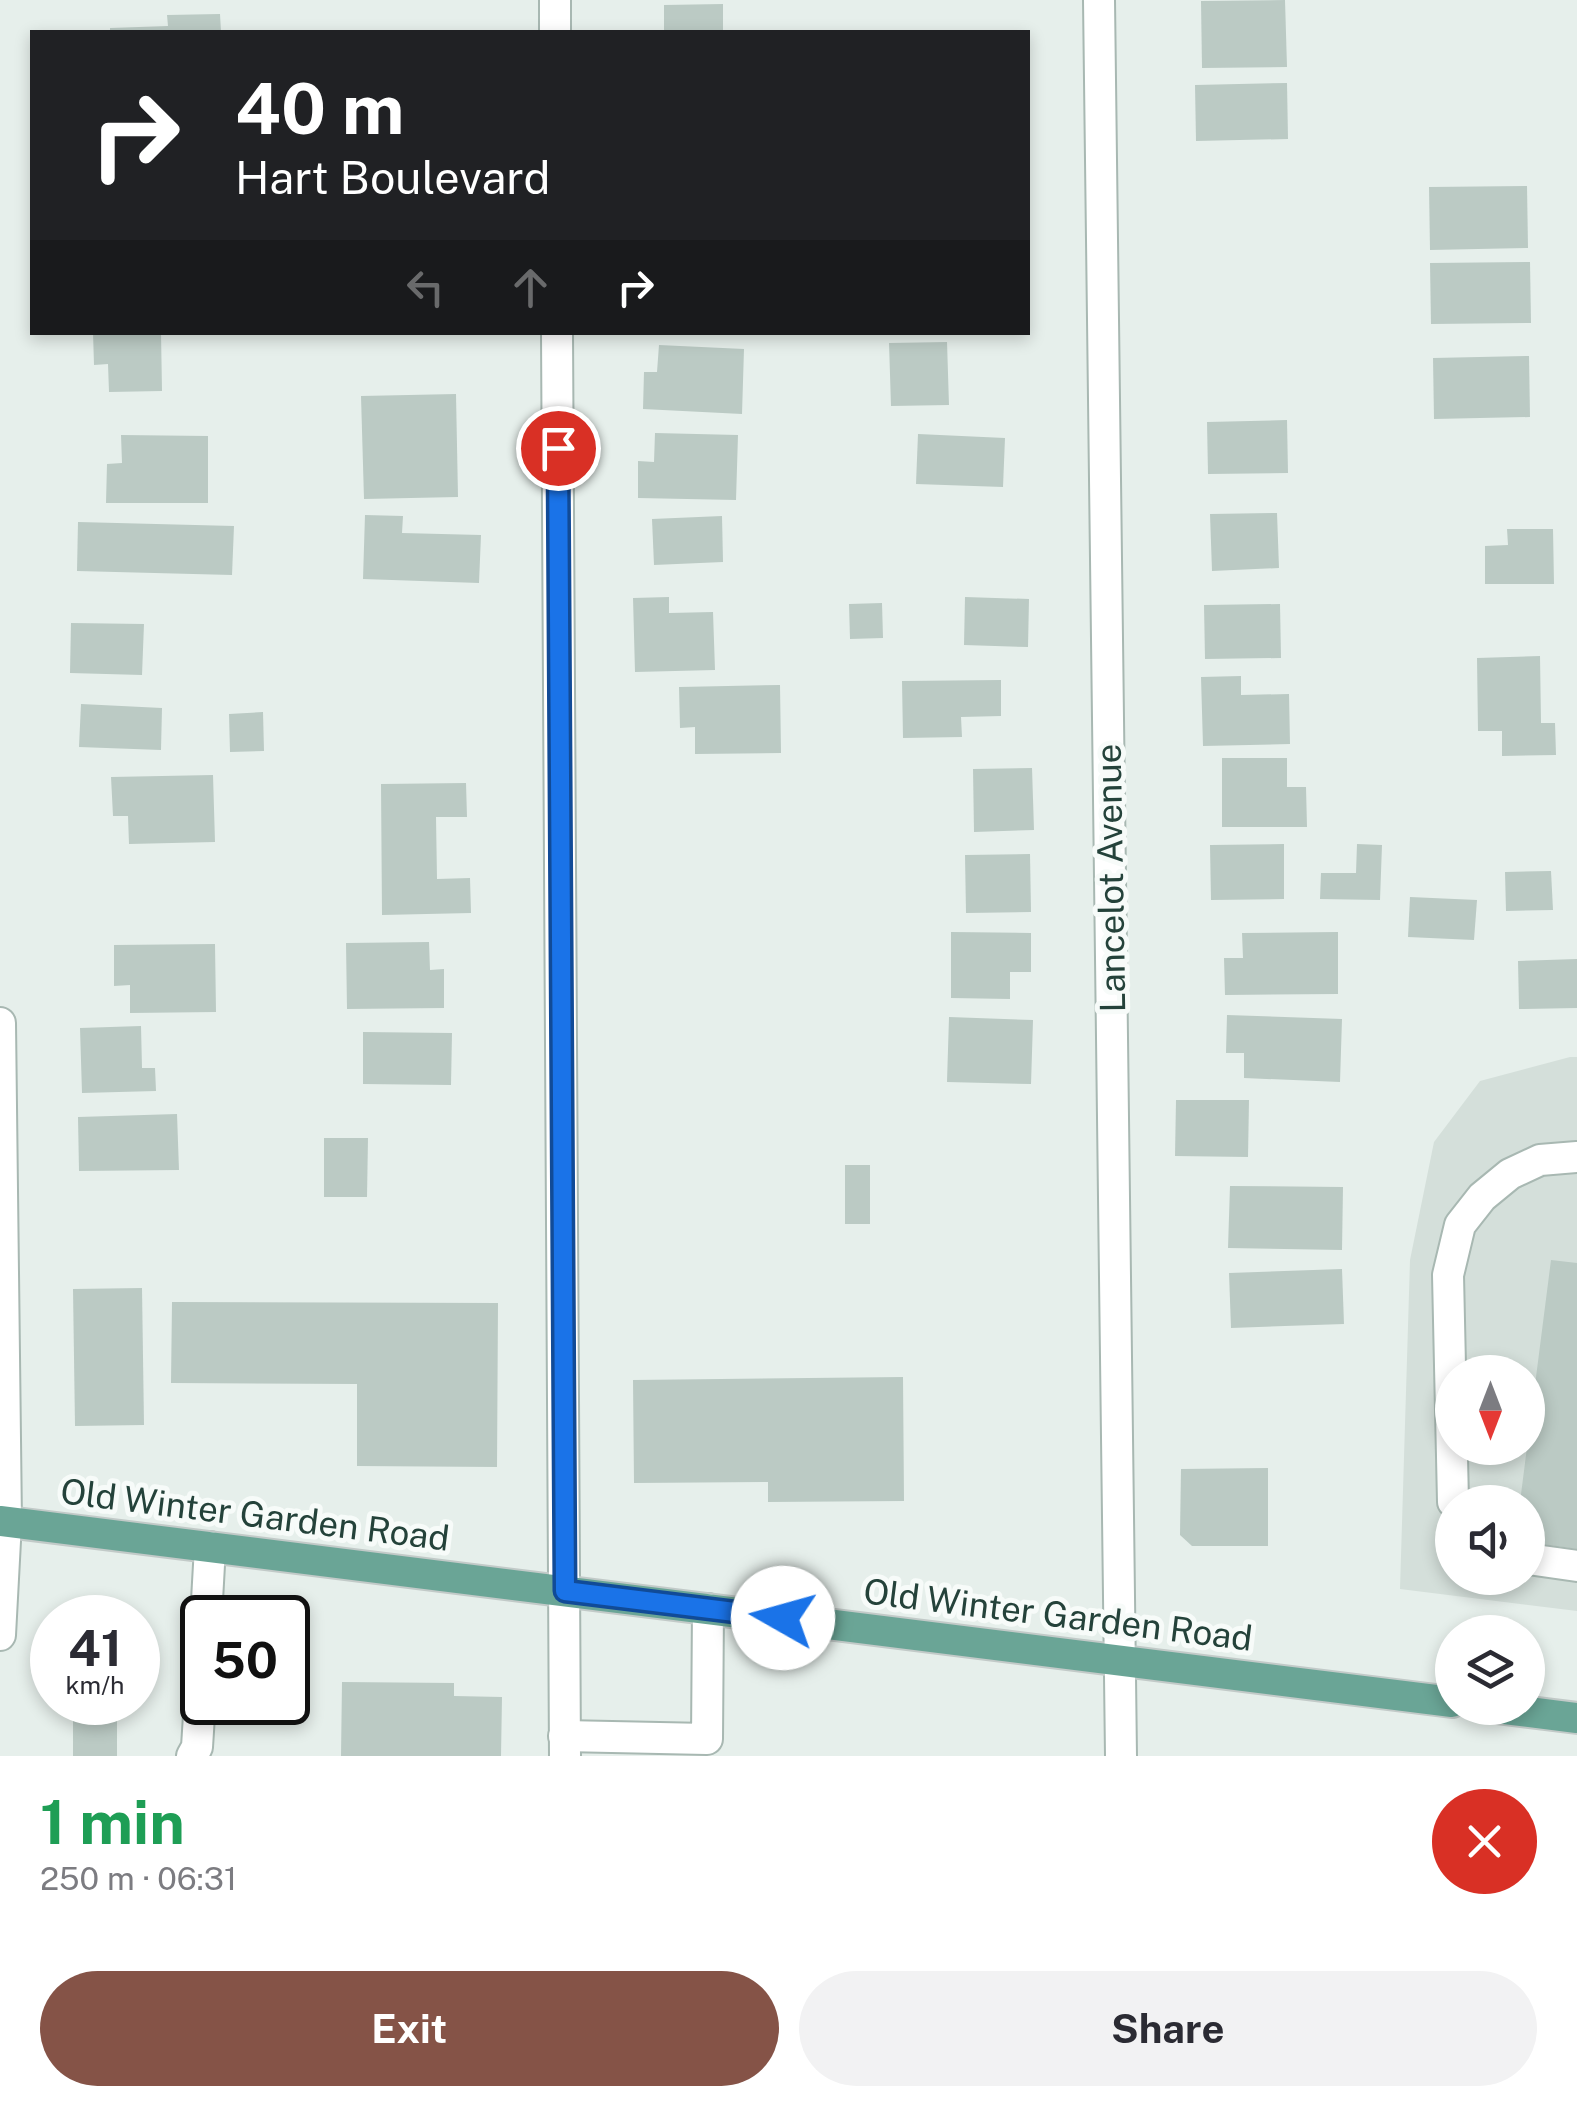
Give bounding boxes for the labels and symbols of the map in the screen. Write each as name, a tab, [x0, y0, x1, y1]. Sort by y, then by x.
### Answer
pin	[516, 406, 601, 491]
street label: Lancelot Avenue	[1088, 743, 1133, 1013]
north arrow	[1435, 1355, 1545, 1465]
street label: Old Winter Garden Road	[58, 1470, 452, 1559]
position arrow	[731, 1566, 835, 1670]
street label: Old Winter Garden Road	[861, 1570, 1255, 1659]
speed limit sign: 50	[180, 1595, 310, 1725]

